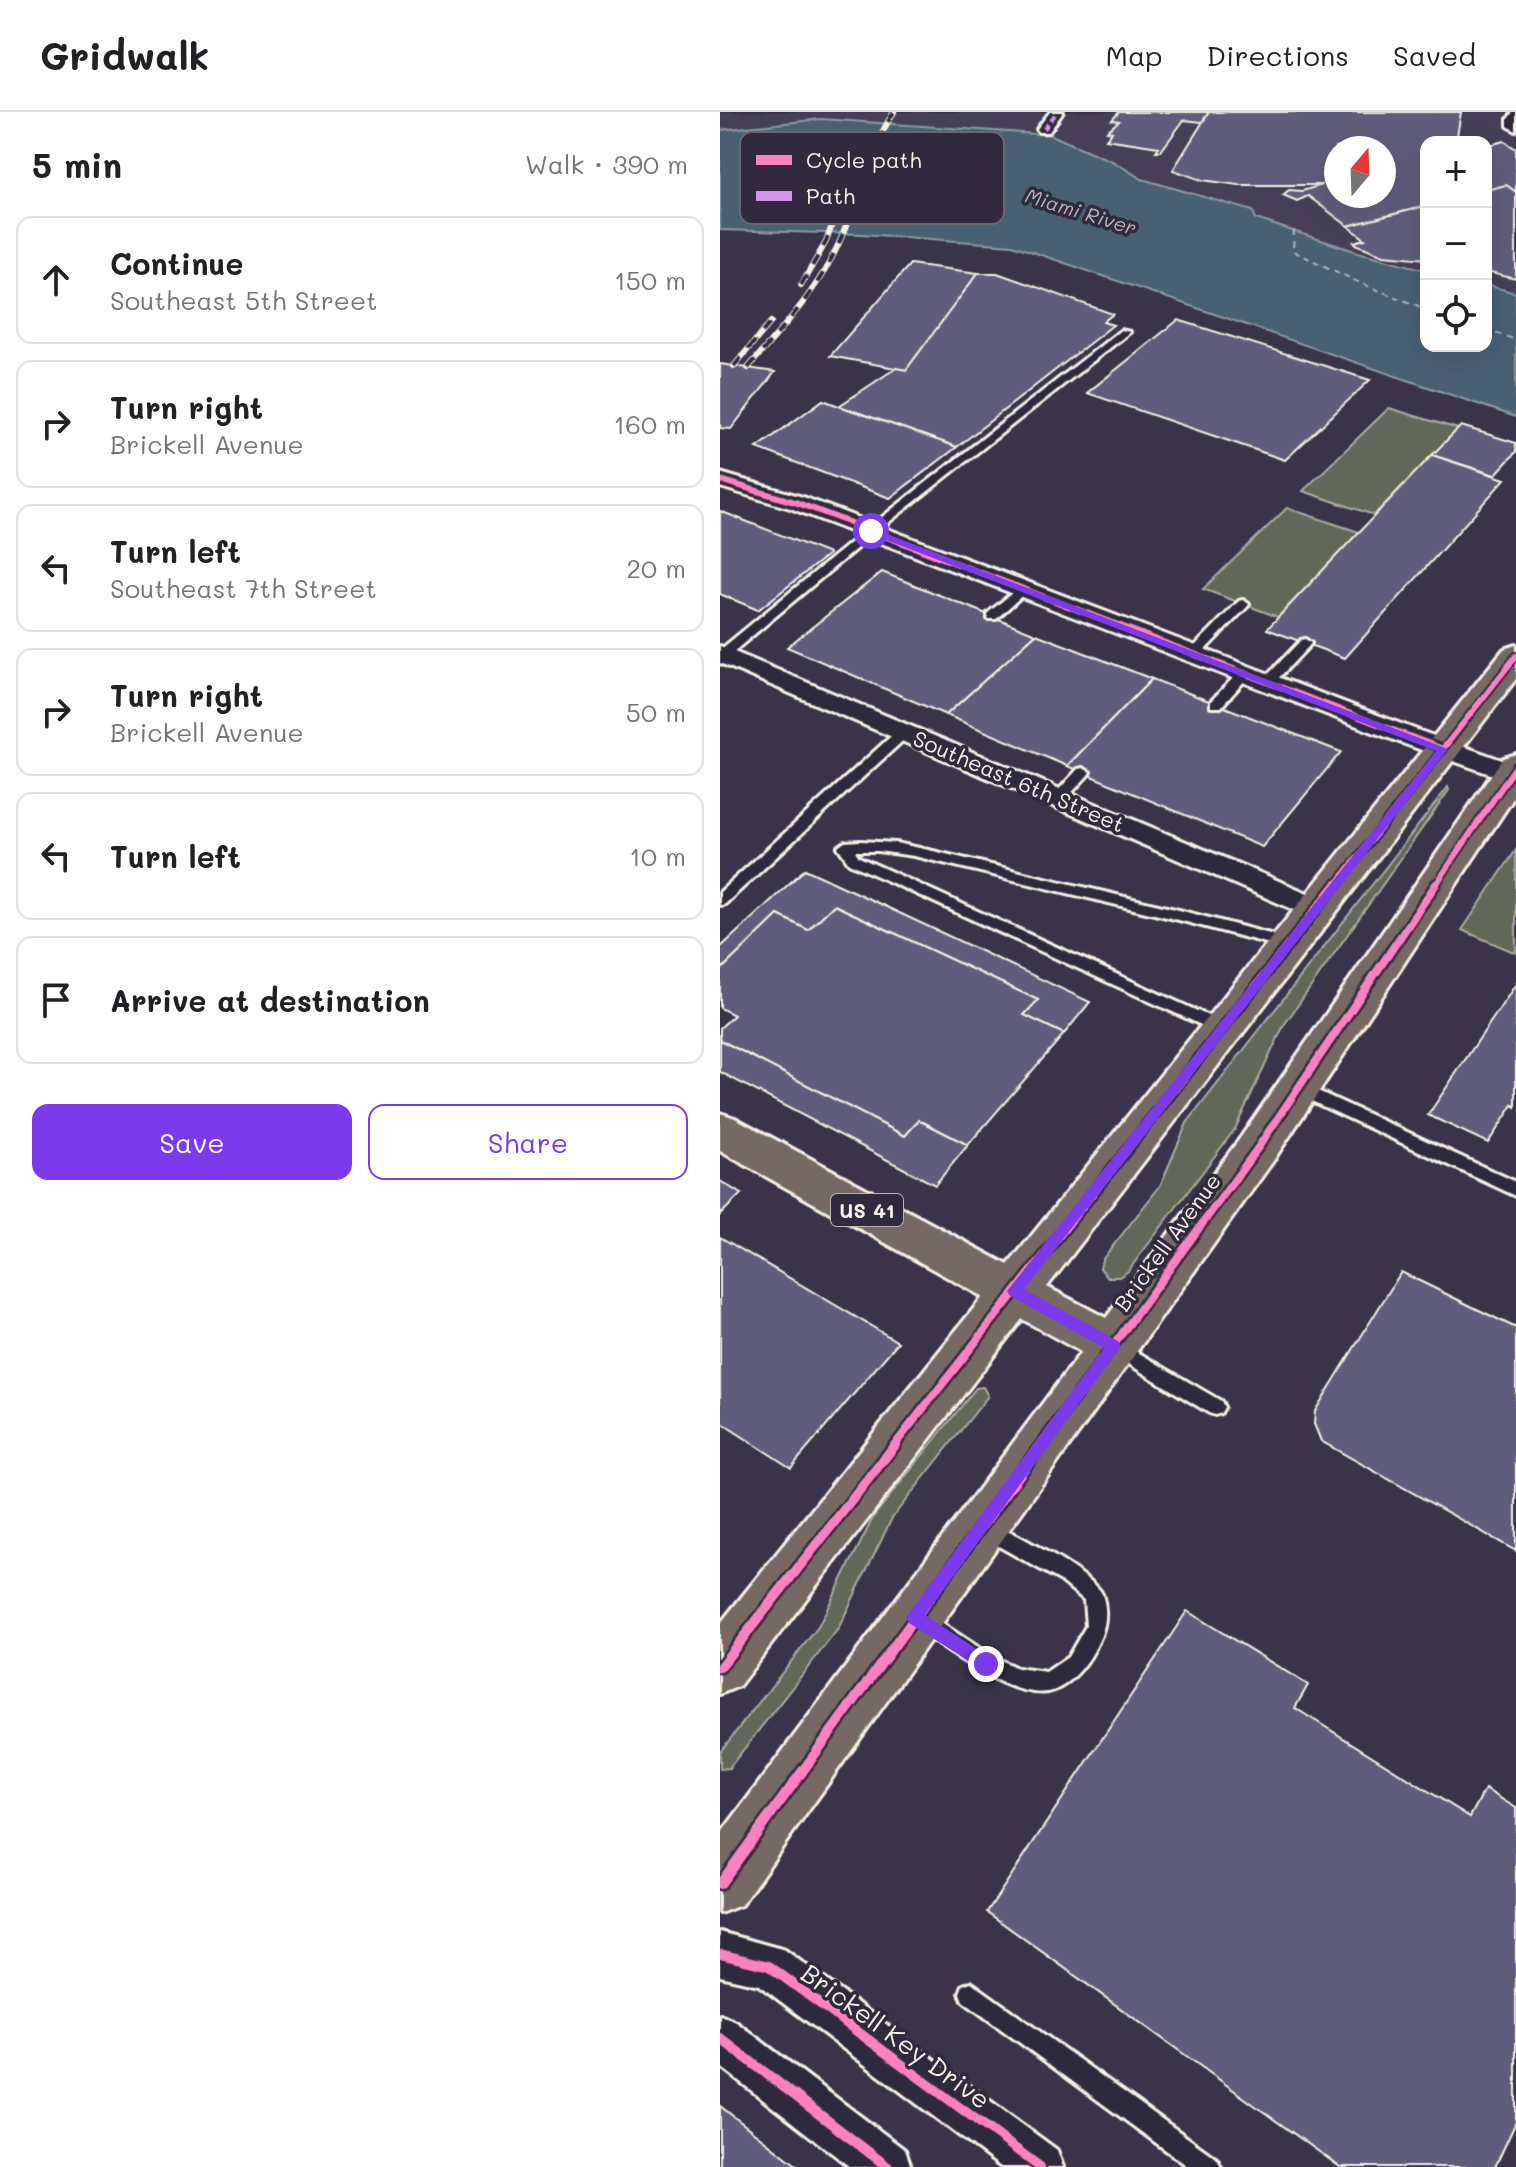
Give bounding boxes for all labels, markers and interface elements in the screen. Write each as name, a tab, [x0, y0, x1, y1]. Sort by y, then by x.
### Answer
text: Gridwalk	[40, 30, 209, 80]
text: Map	[1106, 37, 1163, 73]
text: Directions	[1207, 37, 1349, 73]
text: Saved	[1393, 37, 1476, 73]
legend	[740, 132, 1004, 224]
north arrow	[1324, 136, 1396, 208]
map controls	[1420, 136, 1492, 352]
button: +	[1420, 136, 1492, 208]
text: 5 min	[32, 142, 122, 187]
text: Cycle path	[806, 145, 922, 174]
text: Walk · 390 m	[525, 147, 688, 181]
text: Path	[806, 181, 855, 210]
water label: Miami River	[1022, 182, 1140, 240]
button: −	[1420, 208, 1492, 280]
text: Continue	[110, 243, 243, 283]
icon: ahead	[34, 258, 78, 302]
text: 150 m	[614, 263, 686, 297]
button: locate	[1420, 280, 1492, 352]
text: Southeast 5th Street	[110, 283, 377, 317]
text: Turn right	[110, 387, 263, 427]
icon: right	[34, 402, 78, 446]
text: 160 m	[614, 407, 686, 441]
text: Brickell Avenue	[110, 427, 304, 461]
route start	[853, 513, 889, 549]
text: Turn left	[110, 531, 241, 571]
icon: left	[34, 546, 78, 590]
text: 20 m	[626, 551, 686, 585]
text: Southeast 7th Street	[110, 571, 377, 605]
text: Turn right	[110, 675, 263, 715]
icon: right	[34, 690, 78, 734]
text: 50 m	[626, 695, 686, 729]
text: Brickell Avenue	[110, 715, 304, 749]
street label: Southeast 6th Street	[909, 723, 1129, 839]
icon: left	[34, 834, 78, 878]
text: Turn left	[110, 836, 241, 876]
text: 10 m	[629, 839, 686, 873]
icon: arrive	[34, 978, 78, 1022]
text: Arrive at destination	[110, 980, 430, 1020]
button: Save	[32, 1104, 352, 1180]
button: Share	[368, 1104, 688, 1180]
street label: Brickell Avenue	[1107, 1167, 1227, 1317]
road number: US 41	[831, 1194, 903, 1226]
route end	[968, 1646, 1004, 1682]
street label: Brickell Key Drive	[795, 1956, 997, 2116]

